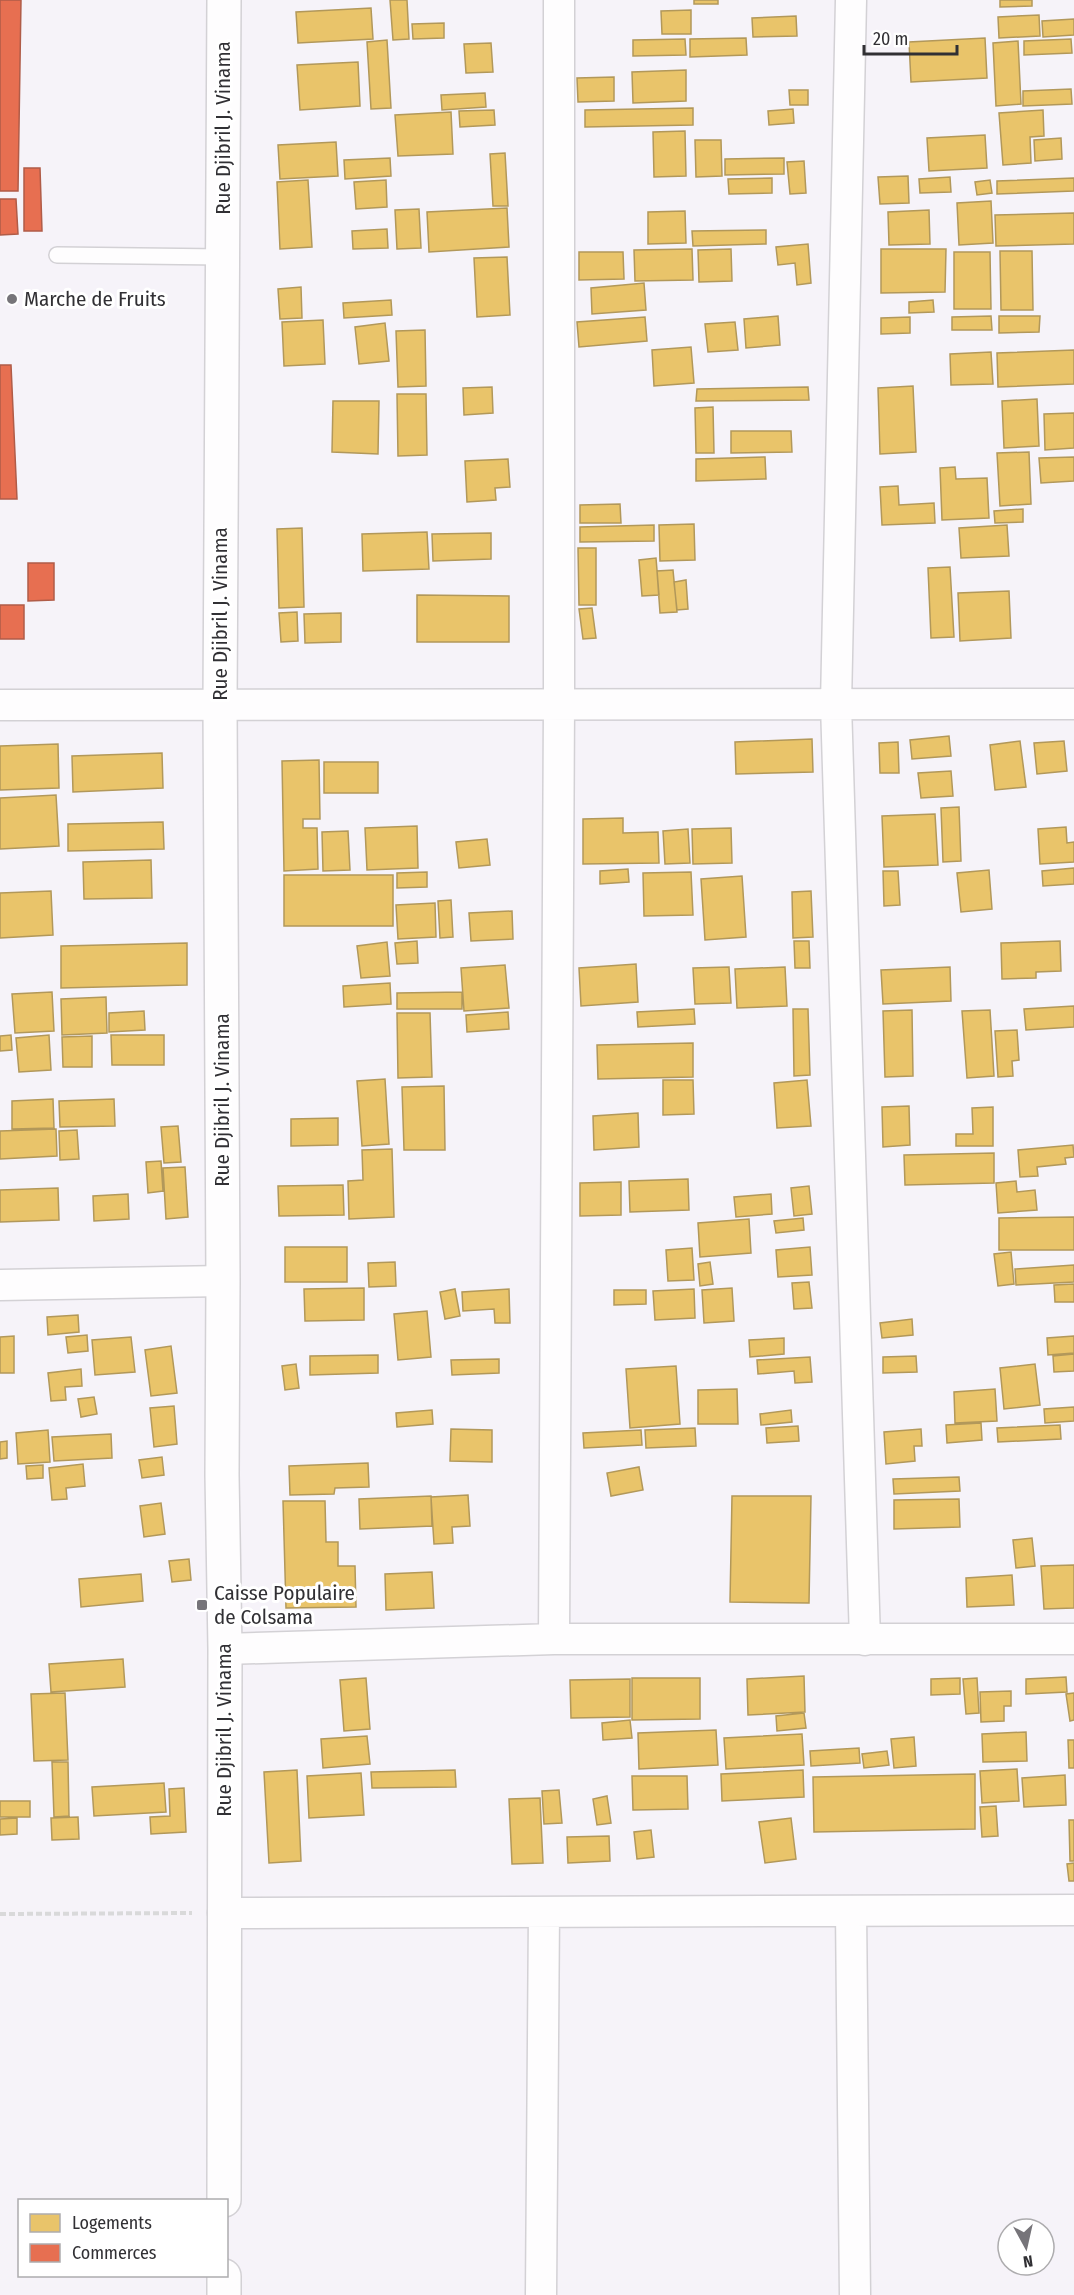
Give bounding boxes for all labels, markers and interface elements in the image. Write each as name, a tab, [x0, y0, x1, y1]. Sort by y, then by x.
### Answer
scale bar	[864, 18, 957, 56]
text: 20 m	[873, 28, 908, 50]
street label: Rue Djibril J. Vinama	[210, 41, 236, 215]
place label: Marche de Fruits	[24, 286, 166, 312]
marker: Marche de Fruits	[5, 292, 19, 306]
street label: Rue Djibril J. Vinama	[207, 527, 233, 701]
street label: Rue Djibril J. Vinama	[209, 1013, 235, 1187]
place label: Caisse Populaire de Colsama	[214, 1580, 355, 1630]
marker: Caisse Populaire de Colsama	[195, 1598, 209, 1612]
street label: Rue Djibril J. Vinama	[211, 1643, 237, 1817]
legend	[18, 2199, 228, 2277]
text: Logements	[72, 2212, 152, 2234]
north arrow	[996, 2217, 1056, 2277]
text: Commerces	[72, 2242, 157, 2264]
text: N	[1022, 2251, 1034, 2271]

